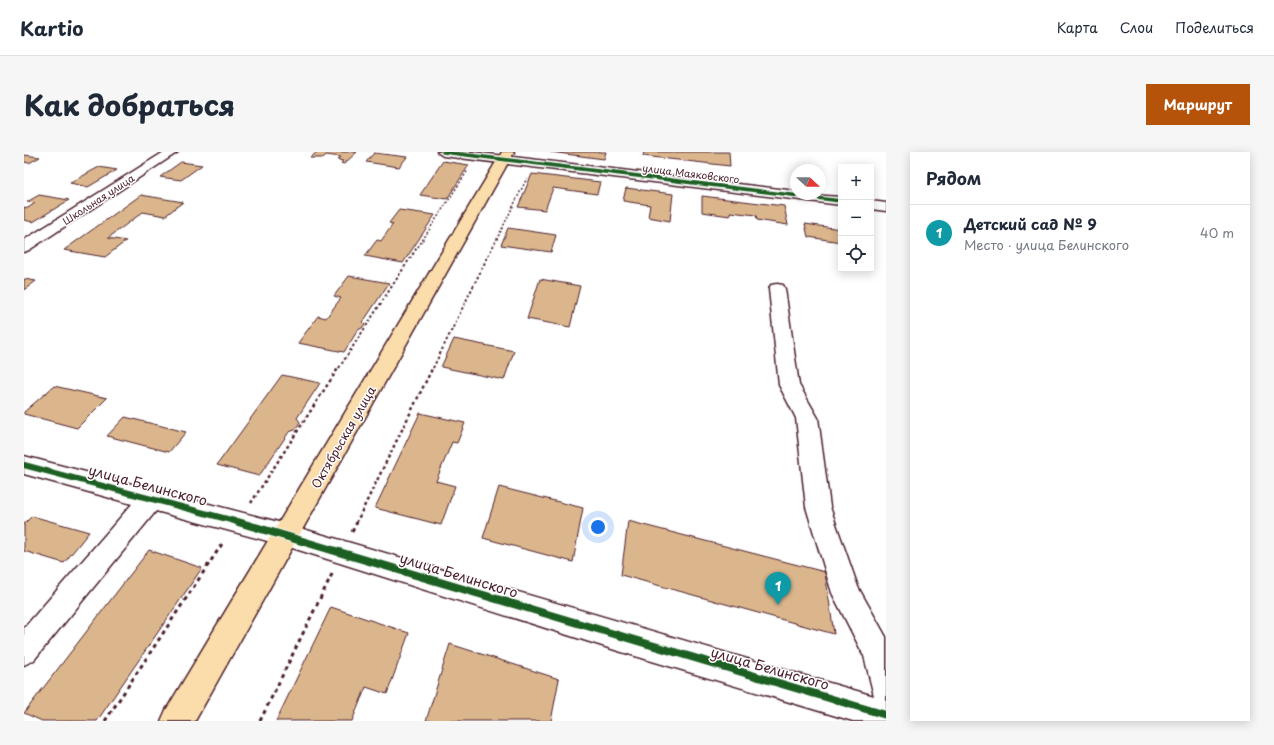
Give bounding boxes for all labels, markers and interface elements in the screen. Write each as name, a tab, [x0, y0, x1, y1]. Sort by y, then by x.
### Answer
text: Kartio	[20, 14, 83, 42]
text: Карта	[1057, 17, 1098, 38]
text: Слои	[1120, 17, 1153, 38]
text: Поделиться	[1175, 17, 1254, 38]
text: Как добраться	[24, 83, 235, 126]
button: Маршрут	[1146, 84, 1250, 125]
street label: улица Маяковского	[642, 160, 741, 186]
north arrow	[790, 164, 826, 200]
map controls	[838, 164, 874, 272]
button: +	[838, 164, 874, 200]
text: Рядом	[926, 165, 981, 191]
street label: Школьная улица	[59, 170, 137, 228]
button: −	[838, 200, 874, 236]
text: Детский сад № 9	[964, 212, 1097, 235]
text: 1	[936, 223, 942, 242]
text: 40 m	[1200, 223, 1234, 242]
text: Место · улица Белинского	[964, 235, 1129, 254]
button: locate	[838, 236, 874, 272]
street label: Октябрьская улица	[306, 382, 380, 491]
street label: улица Белинского	[86, 459, 210, 511]
your location	[588, 517, 608, 537]
street label: улица Белинского	[397, 547, 521, 603]
pin: 1	[765, 572, 791, 605]
street label: улица Белинского	[708, 641, 832, 695]

